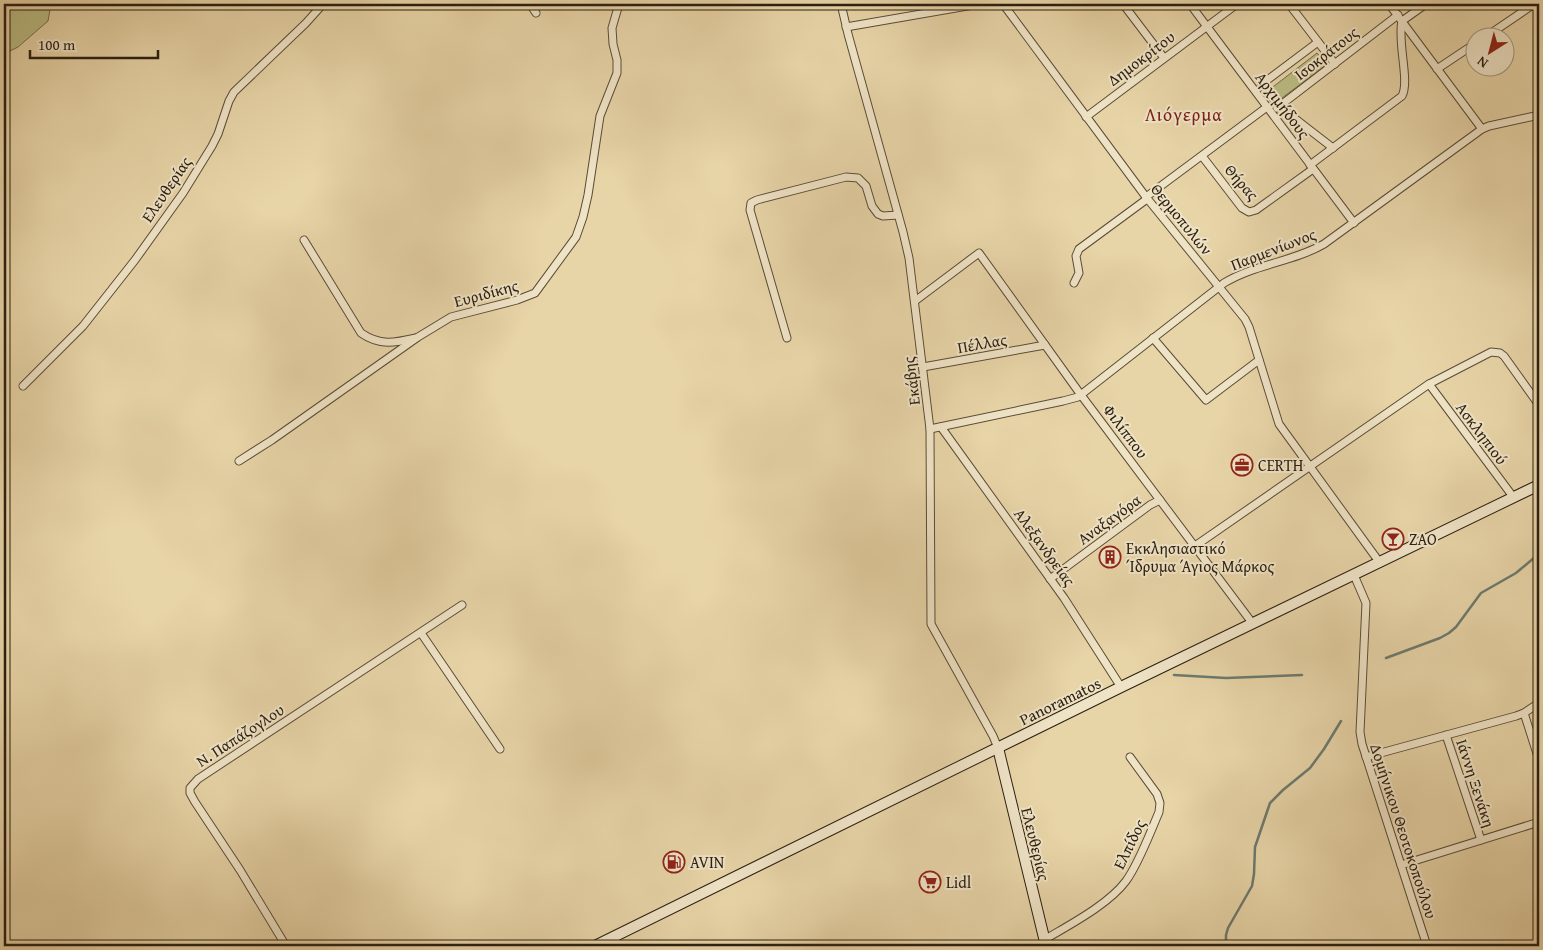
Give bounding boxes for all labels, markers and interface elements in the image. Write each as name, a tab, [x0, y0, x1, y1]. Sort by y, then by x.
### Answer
street label: Ισοκράτους	[1289, 20, 1363, 86]
street label: Δημοκρίτου	[1102, 25, 1180, 91]
scale bar	[30, 28, 158, 60]
north arrow	[1466, 28, 1516, 78]
text: 100 m	[38, 34, 76, 55]
text: N	[1472, 51, 1492, 73]
street label: Αρχιμήδους	[1250, 66, 1316, 144]
district label: Λιόγερμα	[1145, 101, 1223, 128]
street label: Ελευθερίας	[135, 151, 197, 227]
street label: Θήρας	[1219, 158, 1265, 206]
street label: Θερμοπυλών	[1145, 178, 1219, 260]
street label: Παρμενίωνος	[1227, 222, 1319, 276]
street label: Ευριδίκης	[451, 273, 521, 313]
street label: Πέλλας	[955, 327, 1009, 359]
street label: Εκάβης	[896, 355, 926, 407]
street label: Ασκληπιού	[1450, 397, 1514, 469]
street label: Φιλίππου	[1098, 399, 1154, 463]
office icon: CERTH	[1230, 453, 1254, 477]
place label: CERTH	[1258, 453, 1304, 477]
street label: Αναξαγόρα	[1072, 487, 1146, 550]
street label: Αλεξανδρείας	[1008, 503, 1082, 591]
bar icon: ZAO	[1381, 527, 1405, 551]
place label: ZAO	[1409, 527, 1437, 551]
place label: Εκκλησιαστικό Ίδρυμα Άγιος Μάρκος	[1126, 536, 1274, 578]
building icon: Εκκλησιαστικό Ίδρυμα Άγιος Μάρκος	[1098, 545, 1122, 569]
street label: Panoramatos	[1015, 671, 1105, 731]
street label: Ν. Παπάζογλου	[191, 697, 289, 773]
street label: Ιάννη Ξενάκη	[1450, 736, 1502, 830]
street label: Δομήνικου Θεοτοκοπούλου	[1364, 740, 1444, 922]
street label: Ελευθερίας	[1015, 805, 1057, 883]
street label: Ελπίδος	[1107, 815, 1152, 873]
fuel station icon: AVIN	[662, 850, 686, 874]
place label: AVIN	[690, 850, 725, 874]
supermarket icon: Lidl	[918, 870, 942, 894]
place label: Lidl	[946, 870, 972, 894]

